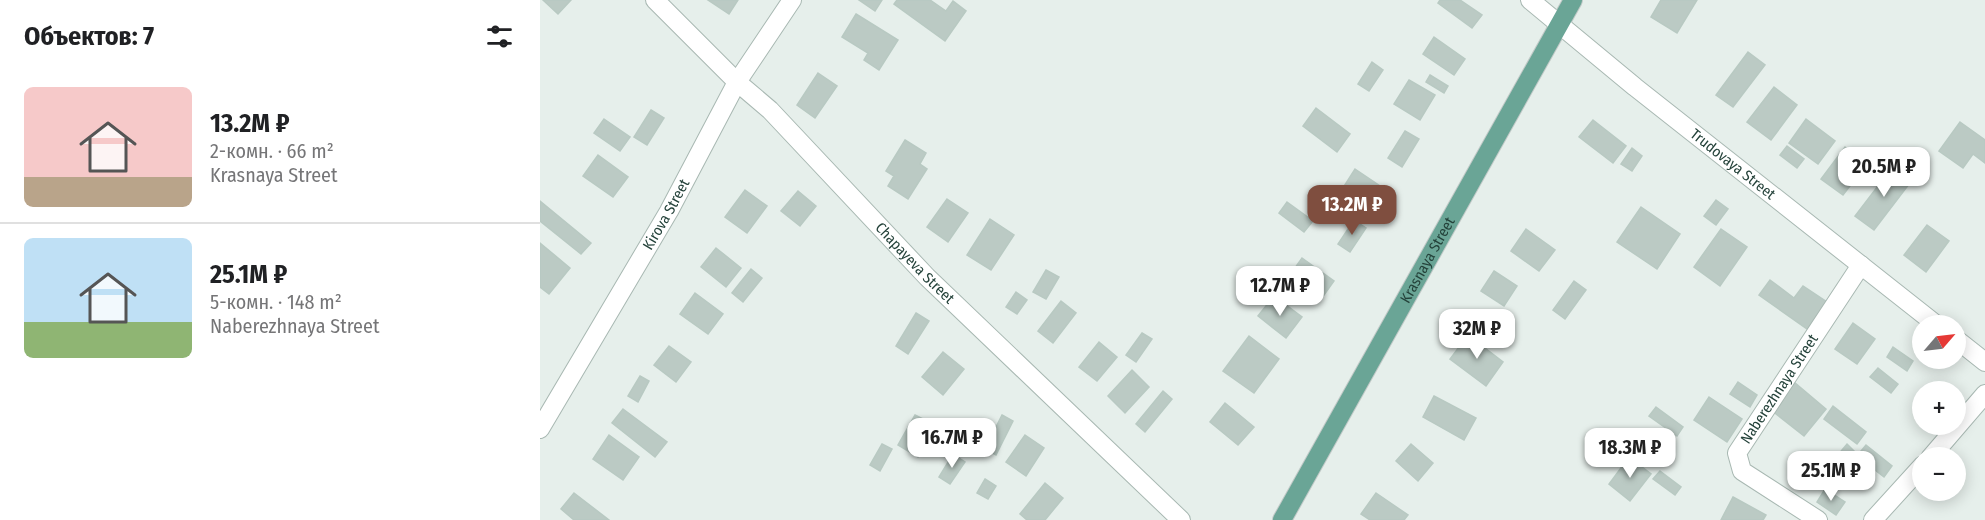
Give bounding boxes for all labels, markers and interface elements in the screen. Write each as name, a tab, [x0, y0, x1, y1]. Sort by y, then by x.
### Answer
icon: filters	[483, 20, 516, 53]
text: Объектов: 7	[24, 21, 154, 52]
text: 13.2M ₽	[210, 108, 289, 139]
icon: home	[72, 111, 144, 183]
street label: Trudovaya Street	[1687, 125, 1779, 203]
text: 2-комн. · 66 m²	[210, 139, 334, 163]
pin: 20.5M ₽	[1829, 147, 1939, 198]
text: 20.5M ₽	[1852, 154, 1916, 178]
text: Krasnaya Street	[210, 163, 338, 187]
street label: Kirova Street	[639, 176, 693, 253]
pin: 13.2M ₽	[1297, 185, 1407, 236]
text: 13.2M ₽	[1321, 192, 1383, 216]
street label: Krasnaya Street	[1396, 214, 1459, 306]
street label: Chapayeva Street	[871, 219, 958, 307]
text: 25.1M ₽	[210, 259, 287, 290]
icon: home	[72, 262, 144, 334]
pin: 12.7M ₽	[1225, 266, 1335, 317]
text: 12.7M ₽	[1250, 273, 1310, 297]
text: 5-комн. · 148 m²	[210, 290, 342, 314]
pin: 32M ₽	[1435, 309, 1519, 360]
text: Naberezhnaya Street	[210, 314, 379, 338]
north arrow	[1912, 315, 1966, 369]
map controls	[1912, 315, 1966, 501]
text: 32M ₽	[1453, 316, 1501, 340]
street label: Naberezhnaya Street	[1737, 331, 1822, 447]
button: +	[1912, 381, 1966, 435]
pin: 16.7M ₽	[897, 418, 1007, 469]
text: 16.7M ₽	[921, 425, 983, 449]
pin: 18.3M ₽	[1575, 428, 1685, 479]
text: 18.3M ₽	[1599, 435, 1661, 459]
button: −	[1912, 447, 1966, 501]
pin: 25.1M ₽	[1776, 451, 1886, 502]
text: 25.1M ₽	[1801, 458, 1861, 482]

